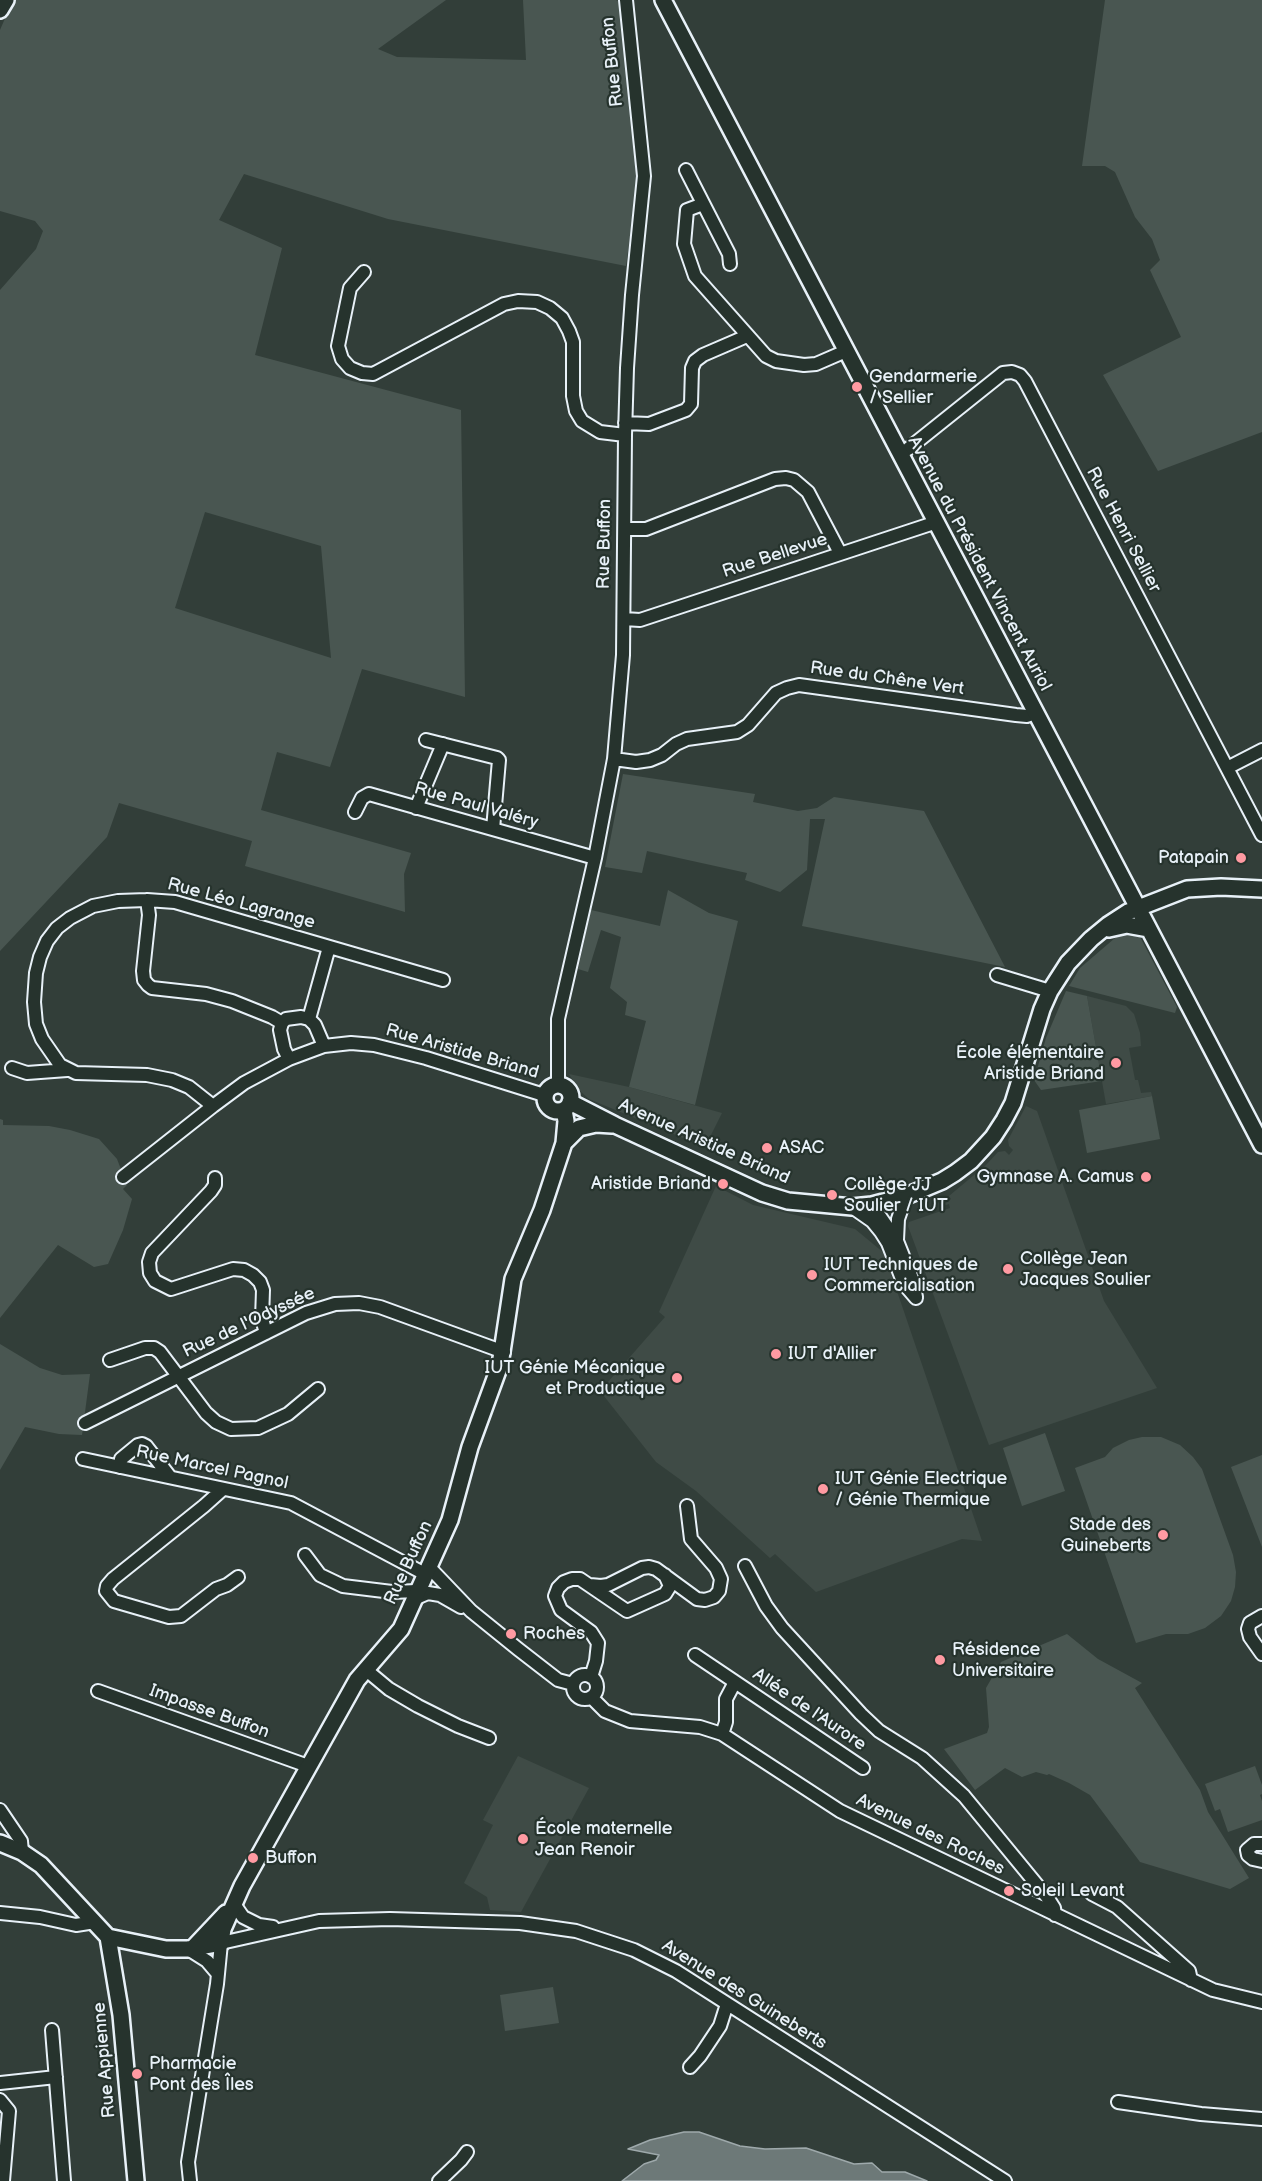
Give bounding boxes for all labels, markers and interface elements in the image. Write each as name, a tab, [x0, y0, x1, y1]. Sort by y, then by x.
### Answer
street label: Rue Buffon	[598, 16, 628, 108]
place label: Gendarmerie / Sellier	[869, 366, 977, 409]
marker: Gendarmerie / Sellier	[850, 380, 864, 394]
street label: Avenue du Président Vincent Auriol	[902, 433, 1056, 695]
street label: Rue Henri Sellier	[1081, 464, 1165, 596]
street label: Rue Buffon	[593, 499, 617, 589]
street label: Rue Bellevue	[720, 529, 830, 583]
street label: Rue du Chêne Vert	[809, 657, 965, 701]
street label: Rue Paul Valéry	[411, 778, 541, 834]
place label: Patapain	[1158, 847, 1229, 869]
marker: Patapain	[1234, 851, 1248, 865]
street label: Rue Léo Lagrange	[165, 874, 317, 934]
street label: Rue Aristide Briand	[383, 1020, 541, 1084]
place label: École élémentaire Aristide Briand	[956, 1042, 1104, 1084]
marker: École élémentaire Aristide Briand	[1109, 1056, 1123, 1070]
street label: Avenue Aristide Briand	[615, 1094, 793, 1190]
place label: ASAC	[779, 1137, 824, 1159]
marker: ASAC	[760, 1141, 774, 1155]
place label: Gymnase A. Camus	[977, 1166, 1134, 1188]
marker: Gymnase A. Camus	[1139, 1170, 1153, 1184]
place label: Aristide Briand	[591, 1173, 711, 1195]
place label: Collège JJ Soulier / IUT	[844, 1174, 948, 1216]
marker: Aristide Briand	[716, 1177, 730, 1191]
marker: Collège JJ Soulier / IUT	[825, 1188, 839, 1202]
place label: Collège Jean Jacques Soulier	[1020, 1248, 1150, 1290]
place label: IUT Techniques de Commercialisation	[824, 1254, 978, 1296]
marker: Collège Jean Jacques Soulier	[1001, 1262, 1015, 1276]
marker: IUT Techniques de Commercialisation	[805, 1268, 819, 1282]
street label: Rue de l'Odyssée	[179, 1283, 319, 1363]
place label: IUT d'Allier	[788, 1343, 876, 1365]
marker: IUT d'Allier	[769, 1347, 783, 1361]
place label: IUT Génie Mécanique et Productique	[485, 1357, 665, 1400]
marker: IUT Génie Mécanique et Productique	[670, 1371, 684, 1385]
street label: Rue Marcel Pagnol	[134, 1441, 290, 1495]
place label: IUT Génie Electrique / Génie Thermique	[835, 1468, 1007, 1510]
marker: IUT Génie Electrique / Génie Thermique	[816, 1482, 830, 1496]
place label: Stade des Guineberts	[1061, 1514, 1151, 1556]
street label: Rue Buffon	[380, 1518, 438, 1608]
marker: Stade des Guineberts	[1156, 1528, 1170, 1542]
place label: Roches	[523, 1623, 585, 1645]
marker: Roches	[504, 1627, 518, 1641]
place label: Résidence Universitaire	[952, 1639, 1054, 1682]
marker: Résidence Universitaire	[933, 1653, 947, 1667]
street label: Allée de l'Aurore	[748, 1664, 870, 1756]
street label: Impasse Buffon	[146, 1680, 272, 1744]
street label: Avenue des Roches	[852, 1790, 1008, 1880]
place label: École maternelle Jean Renoir	[535, 1818, 672, 1860]
marker: École maternelle Jean Renoir	[516, 1832, 530, 1846]
place label: Buffon	[265, 1847, 317, 1869]
marker: Buffon	[246, 1851, 260, 1865]
place label: Soleil Levant	[1021, 1880, 1124, 1902]
marker: Soleil Levant	[1002, 1884, 1016, 1898]
street label: Avenue des Guineberts	[658, 1935, 830, 2055]
street label: Rue Appienne	[89, 2001, 121, 2119]
place label: Pharmacie Pont des Îles	[149, 2053, 254, 2096]
marker: Pharmacie Pont des Îles	[130, 2067, 144, 2081]

